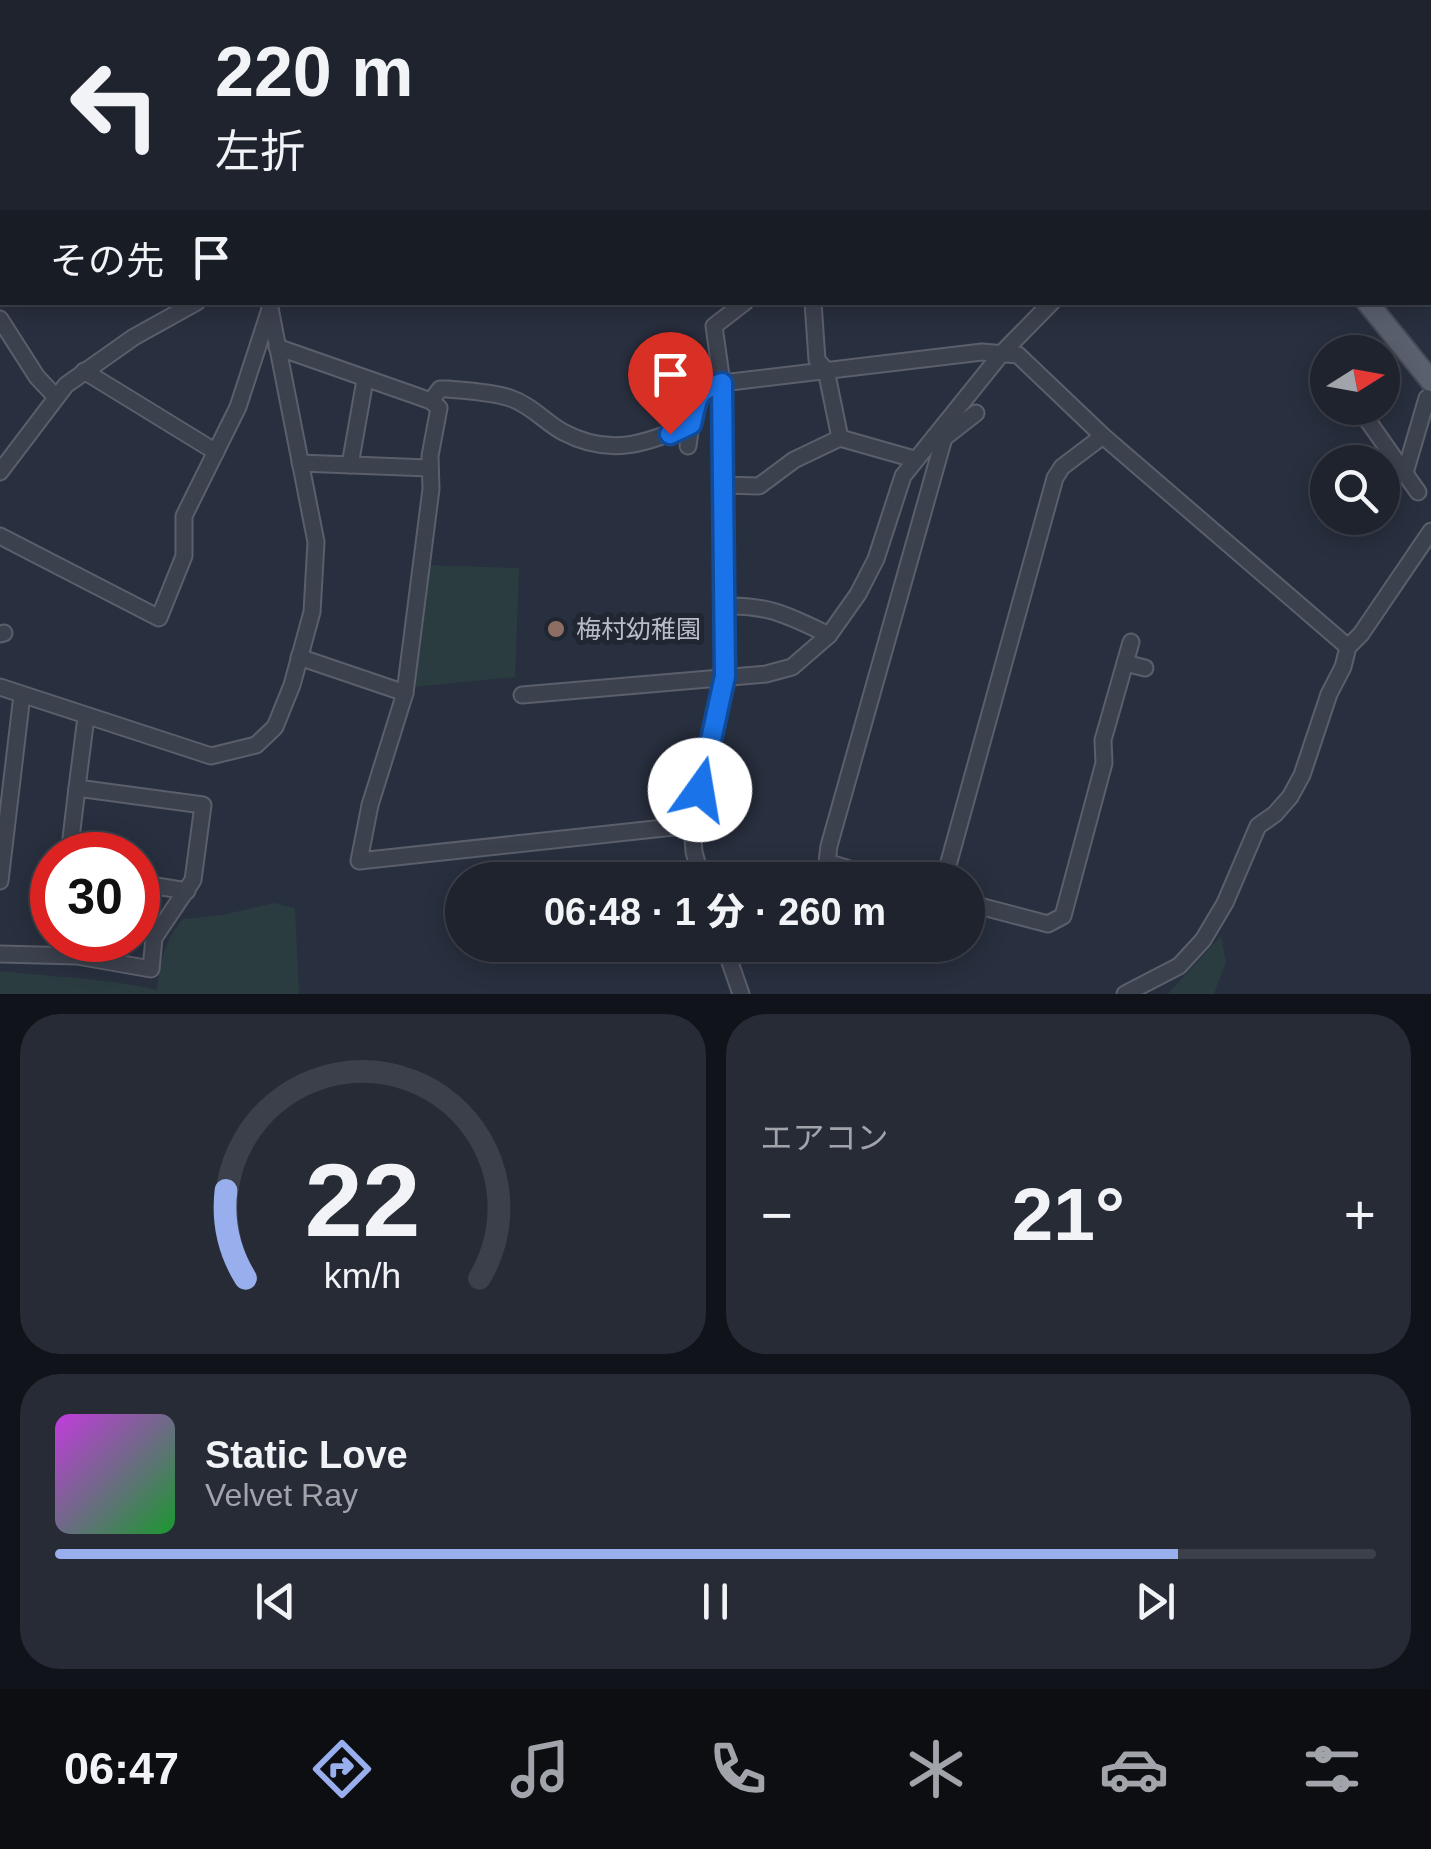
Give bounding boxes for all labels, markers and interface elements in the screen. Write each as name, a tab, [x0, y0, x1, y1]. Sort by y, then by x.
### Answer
text: 220 m	[215, 33, 413, 111]
icon: left	[50, 40, 180, 170]
text: 左折	[215, 126, 305, 177]
icon: arrive	[184, 230, 239, 285]
text: その先	[50, 240, 164, 282]
pin	[628, 332, 713, 435]
north arrow	[1310, 335, 1400, 425]
map controls	[1310, 335, 1400, 535]
icon: arrive	[643, 347, 698, 402]
button: search	[1310, 445, 1400, 535]
place label: 梅村幼稚園	[576, 615, 701, 643]
marker: 梅村幼稚園	[545, 618, 567, 640]
position arrow	[648, 738, 752, 842]
speed limit sign: 30	[30, 832, 160, 962]
text: 06:48 · 1 分 · 260 m	[544, 891, 886, 933]
text: エアコン	[761, 1120, 889, 1156]
text: 22	[305, 1142, 421, 1258]
text: 21°	[1012, 1172, 1125, 1256]
text: −	[761, 1184, 793, 1246]
text: +	[1344, 1184, 1376, 1246]
text: km/h	[324, 1256, 401, 1296]
text: Static Love	[205, 1434, 408, 1476]
text: Velvet Ray	[205, 1477, 358, 1513]
icon: previous	[248, 1574, 303, 1629]
icon: pause	[688, 1574, 743, 1629]
icon: next	[1128, 1574, 1183, 1629]
icon: directions	[307, 1734, 377, 1804]
icon: music	[505, 1734, 575, 1804]
icon: phone	[703, 1734, 773, 1804]
icon: climate	[901, 1734, 971, 1804]
icon: car	[1099, 1734, 1169, 1804]
icon: filters	[1297, 1734, 1367, 1804]
text: 06:47	[64, 1743, 179, 1794]

